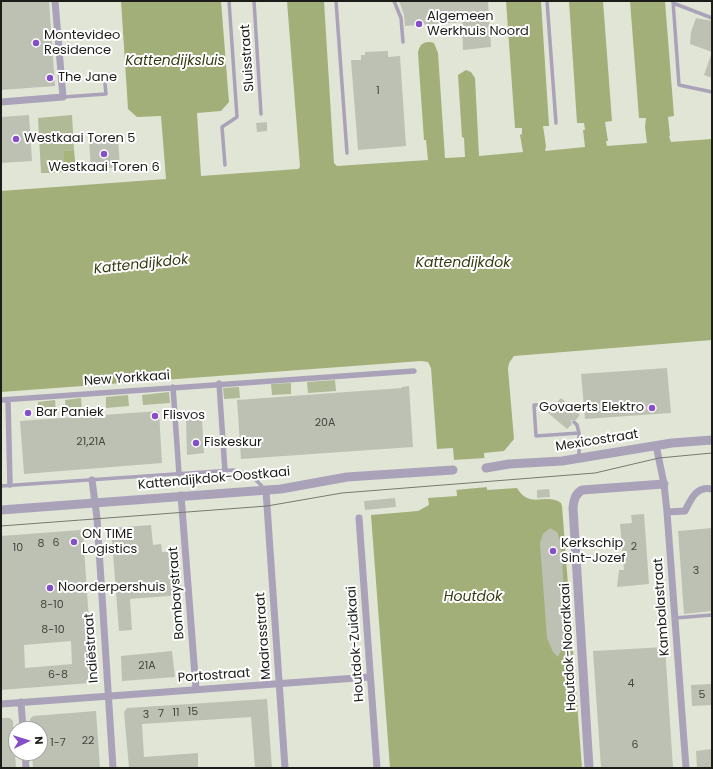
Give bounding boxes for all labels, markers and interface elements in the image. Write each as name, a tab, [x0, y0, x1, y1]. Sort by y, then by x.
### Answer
place label: Algemeen Werkhuis Noord	[427, 9, 529, 40]
marker: Algemeen Werkhuis Noord	[414, 19, 424, 29]
street label: Sluisstraat	[238, 24, 258, 92]
place label: Montevideo Residence	[44, 28, 120, 59]
marker: Montevideo Residence	[31, 38, 41, 48]
water label: Kattendijksluis	[125, 53, 225, 69]
place label: The Jane	[58, 70, 117, 86]
marker: The Jane	[45, 73, 55, 83]
house number: 1	[376, 84, 380, 98]
place label: Westkaai Toren 5	[24, 131, 135, 147]
marker: Westkaai Toren 5	[11, 134, 21, 144]
marker: Westkaai Toren 6	[99, 149, 109, 159]
place label: Westkaai Toren 6	[48, 160, 160, 176]
water label: Kattendijkdok	[93, 252, 189, 278]
water label: Kattendijkdok	[416, 255, 510, 271]
street label: New Yorkkaai	[83, 368, 171, 390]
place label: Govaerts Elektro	[539, 400, 644, 416]
marker: Govaerts Elektro	[647, 403, 657, 413]
place label: Bar Paniek	[36, 405, 104, 421]
marker: Bar Paniek	[23, 408, 33, 418]
place label: Flisvos	[163, 408, 205, 424]
marker: Flisvos	[150, 411, 160, 421]
house number: 20A	[315, 416, 335, 430]
street label: Mexicostraat	[555, 427, 639, 455]
house number: 21,21A	[76, 435, 106, 449]
place label: Fiskeskur	[204, 435, 262, 451]
marker: Fiskeskur	[191, 438, 201, 448]
street label: Kattendijkdok-Oostkaai	[137, 465, 291, 493]
place label: ON TIME Logistics	[82, 527, 137, 558]
house number: 6	[53, 536, 59, 550]
place label: Kerkschip Sint-Jozef	[561, 536, 626, 567]
house number: 8	[38, 537, 44, 551]
marker: ON TIME Logistics	[69, 537, 79, 547]
house number: 2	[631, 540, 637, 554]
house number: 10	[13, 541, 23, 555]
street label: Bombaystraat	[166, 546, 188, 640]
marker: Kerkschip Sint-Jozef	[548, 546, 558, 556]
street label: Kambalastraat	[651, 557, 673, 657]
house number: 3	[693, 564, 699, 578]
place label: Noorderpershuis	[58, 580, 165, 596]
marker: Noorderpershuis	[45, 583, 55, 593]
street label: Houtdok-Noordkaai	[558, 583, 580, 711]
street label: Houtdok-Zuidkaai	[344, 586, 368, 702]
water label: Houtdok	[444, 589, 502, 605]
street label: Madrasstraat	[253, 592, 275, 680]
house number: 8-10	[40, 598, 64, 612]
street label: Indiëstraat	[82, 612, 102, 684]
house number: 8-10	[41, 623, 65, 637]
house number: 21A	[138, 659, 156, 673]
street label: Portostraat	[177, 666, 251, 686]
house number: 6-8	[48, 668, 68, 682]
house number: 4	[628, 677, 634, 691]
house number: 5	[699, 688, 705, 702]
house number: 15	[188, 705, 198, 719]
house number: 11	[172, 706, 180, 720]
house number: 7	[158, 707, 164, 721]
house number: 3	[143, 708, 149, 722]
north arrow	[8, 721, 48, 761]
house number: 22	[82, 734, 94, 748]
text: N	[31, 736, 47, 745]
house number: 1-7	[50, 736, 66, 750]
house number: 6	[632, 738, 638, 752]

